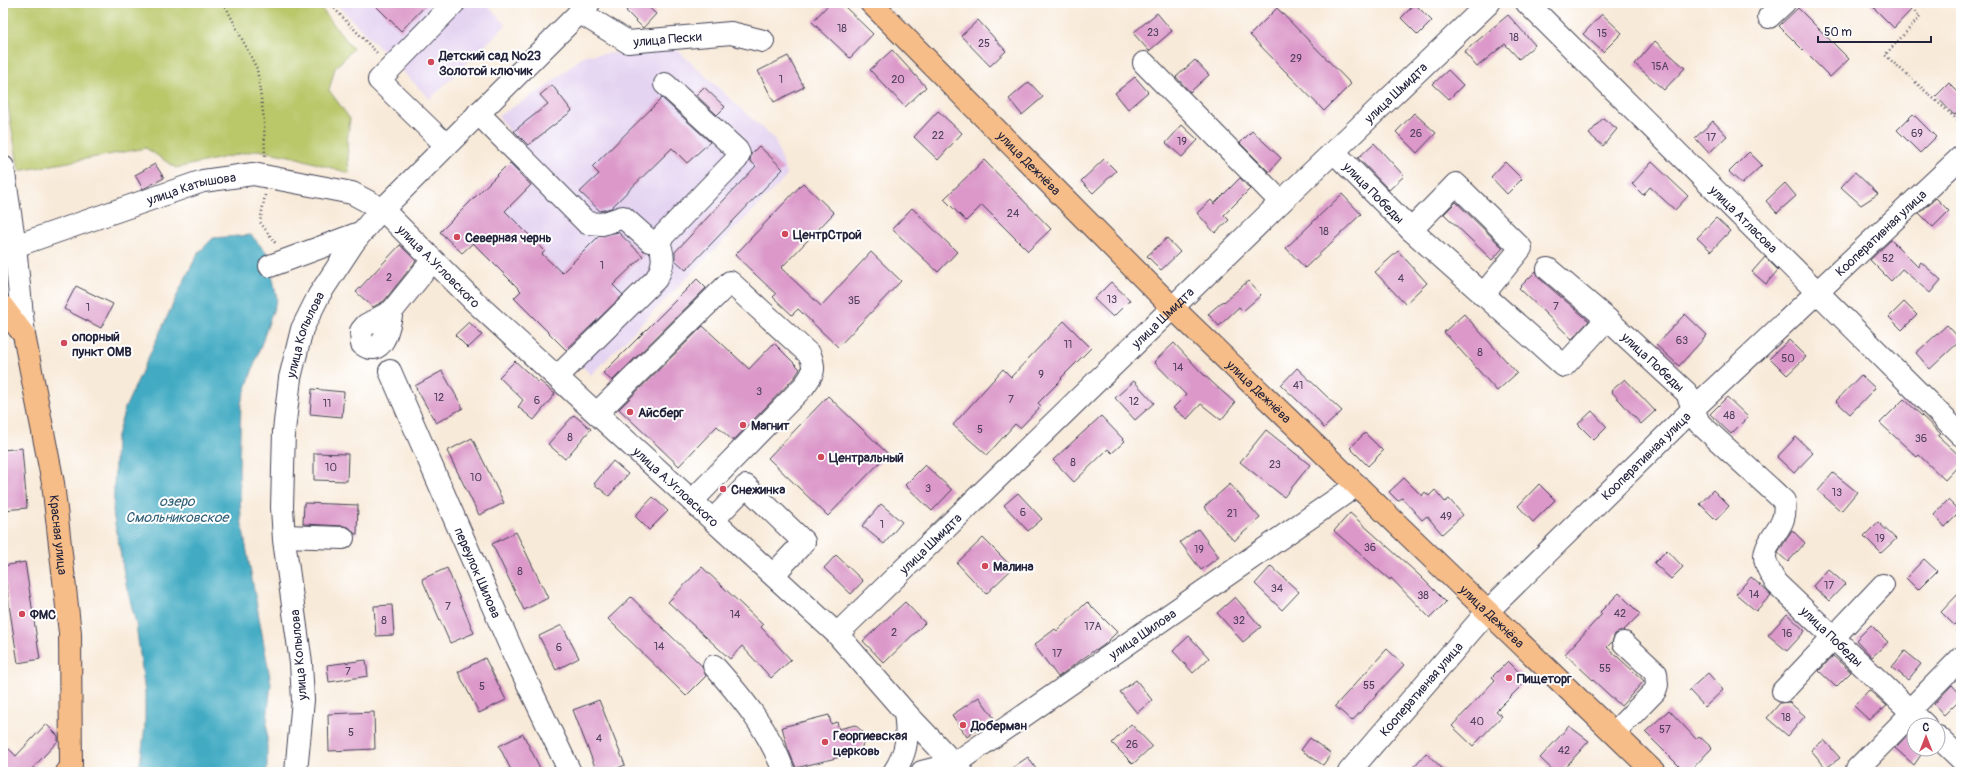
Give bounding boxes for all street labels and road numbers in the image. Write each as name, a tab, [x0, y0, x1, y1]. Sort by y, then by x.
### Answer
street label: улица Пески	[632, 29, 703, 51]
street label: улица Шмидта	[1361, 59, 1431, 127]
street label: улица Дежнёва	[993, 127, 1064, 199]
street label: улица Победы	[1339, 158, 1407, 227]
street label: улица Катышова	[144, 169, 237, 209]
street label: улица Атласова	[1705, 182, 1780, 257]
street label: Кооперативная улица	[1832, 187, 1930, 280]
street label: улица А.Угловского	[393, 221, 483, 312]
street label: улица Шмидта	[1128, 284, 1198, 353]
street label: улица Копылова	[283, 289, 328, 381]
street label: улица Победы	[1617, 329, 1687, 396]
street label: улица Дежнёва	[1222, 356, 1294, 427]
street label: Кооперативная улица	[1598, 409, 1694, 504]
street label: улица А.Угловского	[629, 443, 722, 531]
street label: Красная улица	[45, 494, 70, 576]
street label: улица Шмидта	[896, 510, 965, 579]
street label: переулок Шилова	[450, 525, 504, 621]
street label: улица Дежнёва	[1455, 581, 1527, 652]
street label: улица Победы	[1796, 603, 1866, 670]
street label: улица Шилова	[1105, 606, 1179, 664]
street label: улица Копылова	[287, 609, 311, 702]
street label: Кооперативная улица	[1377, 639, 1467, 740]

